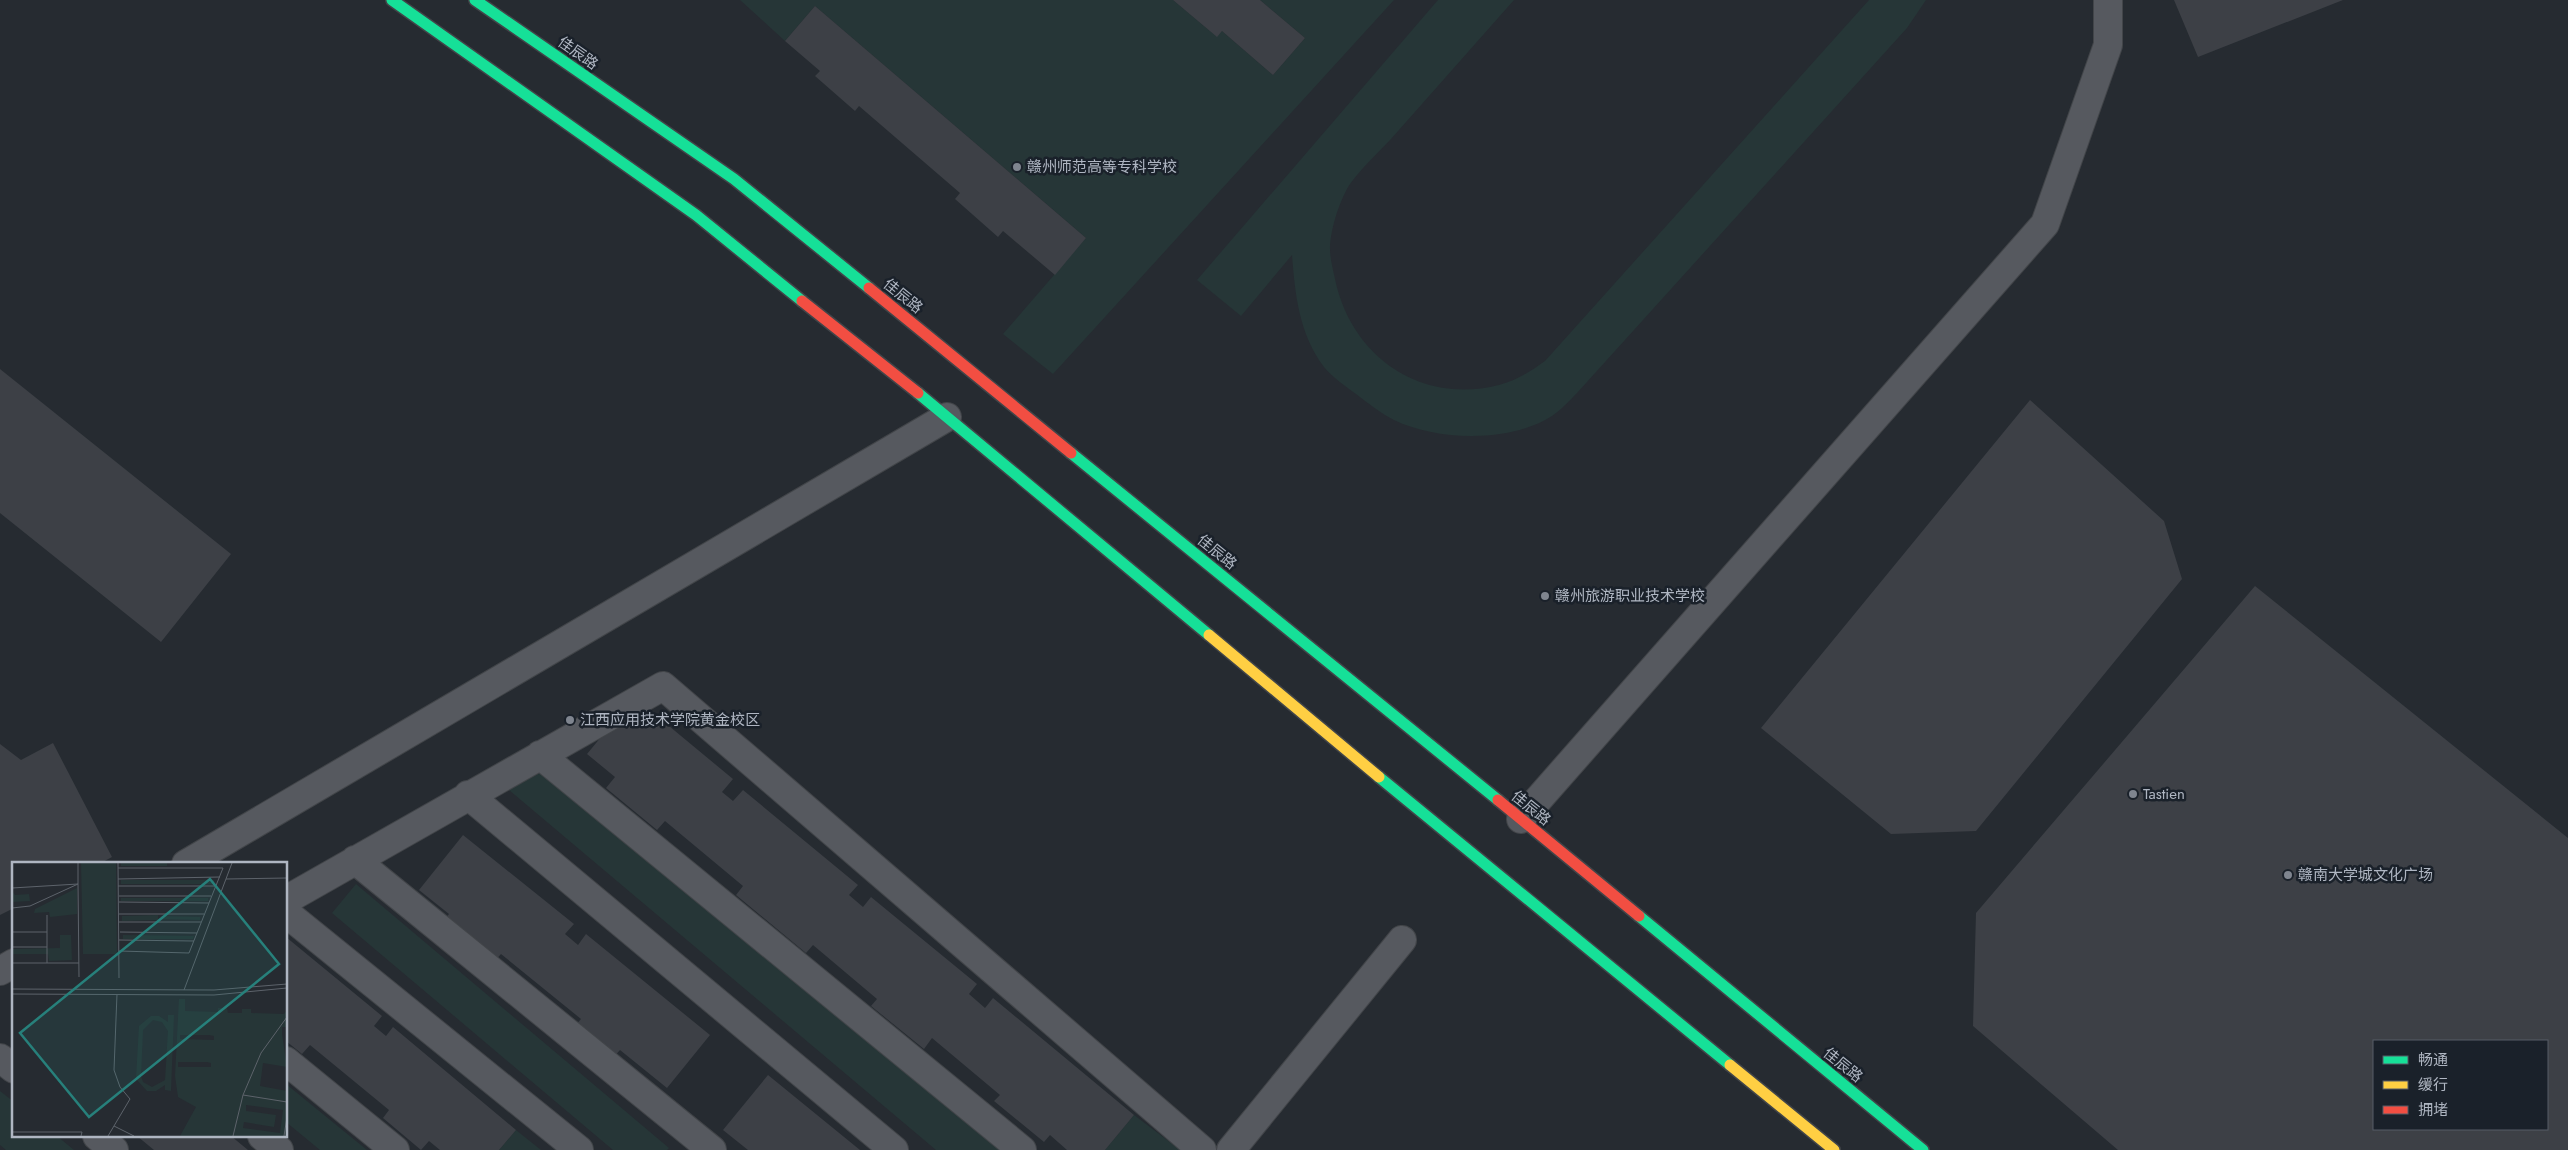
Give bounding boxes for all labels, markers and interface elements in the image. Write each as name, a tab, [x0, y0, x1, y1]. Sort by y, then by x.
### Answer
street label: 佳辰路	[553, 31, 603, 75]
place label: 赣州师范高等专科学校	[1027, 156, 1177, 178]
marker: 赣州师范高等专科学校	[1011, 161, 1023, 173]
street label: 佳辰路	[879, 273, 927, 319]
street label: 佳辰路	[1193, 529, 1241, 575]
place label: 赣州旅游职业技术学校	[1555, 585, 1705, 607]
marker: 赣州旅游职业技术学校	[1539, 590, 1551, 602]
place label: 江西应用技术学院黄金校区	[580, 709, 760, 731]
marker: 江西应用技术学院黄金校区	[564, 714, 576, 726]
place label: Tastien	[2143, 783, 2185, 805]
street label: 佳辰路	[1507, 785, 1555, 831]
marker: Tastien	[2127, 788, 2139, 800]
inset map	[12, 862, 288, 1138]
place label: 赣南大学城文化广场	[2298, 864, 2433, 886]
marker: 赣南大学城文化广场	[2282, 869, 2294, 881]
legend	[2373, 1040, 2548, 1130]
street label: 佳辰路	[1819, 1042, 1867, 1088]
text: 畅通	[2418, 1049, 2448, 1071]
text: 缓行	[2418, 1074, 2448, 1096]
text: 拥堵	[2418, 1099, 2448, 1121]

